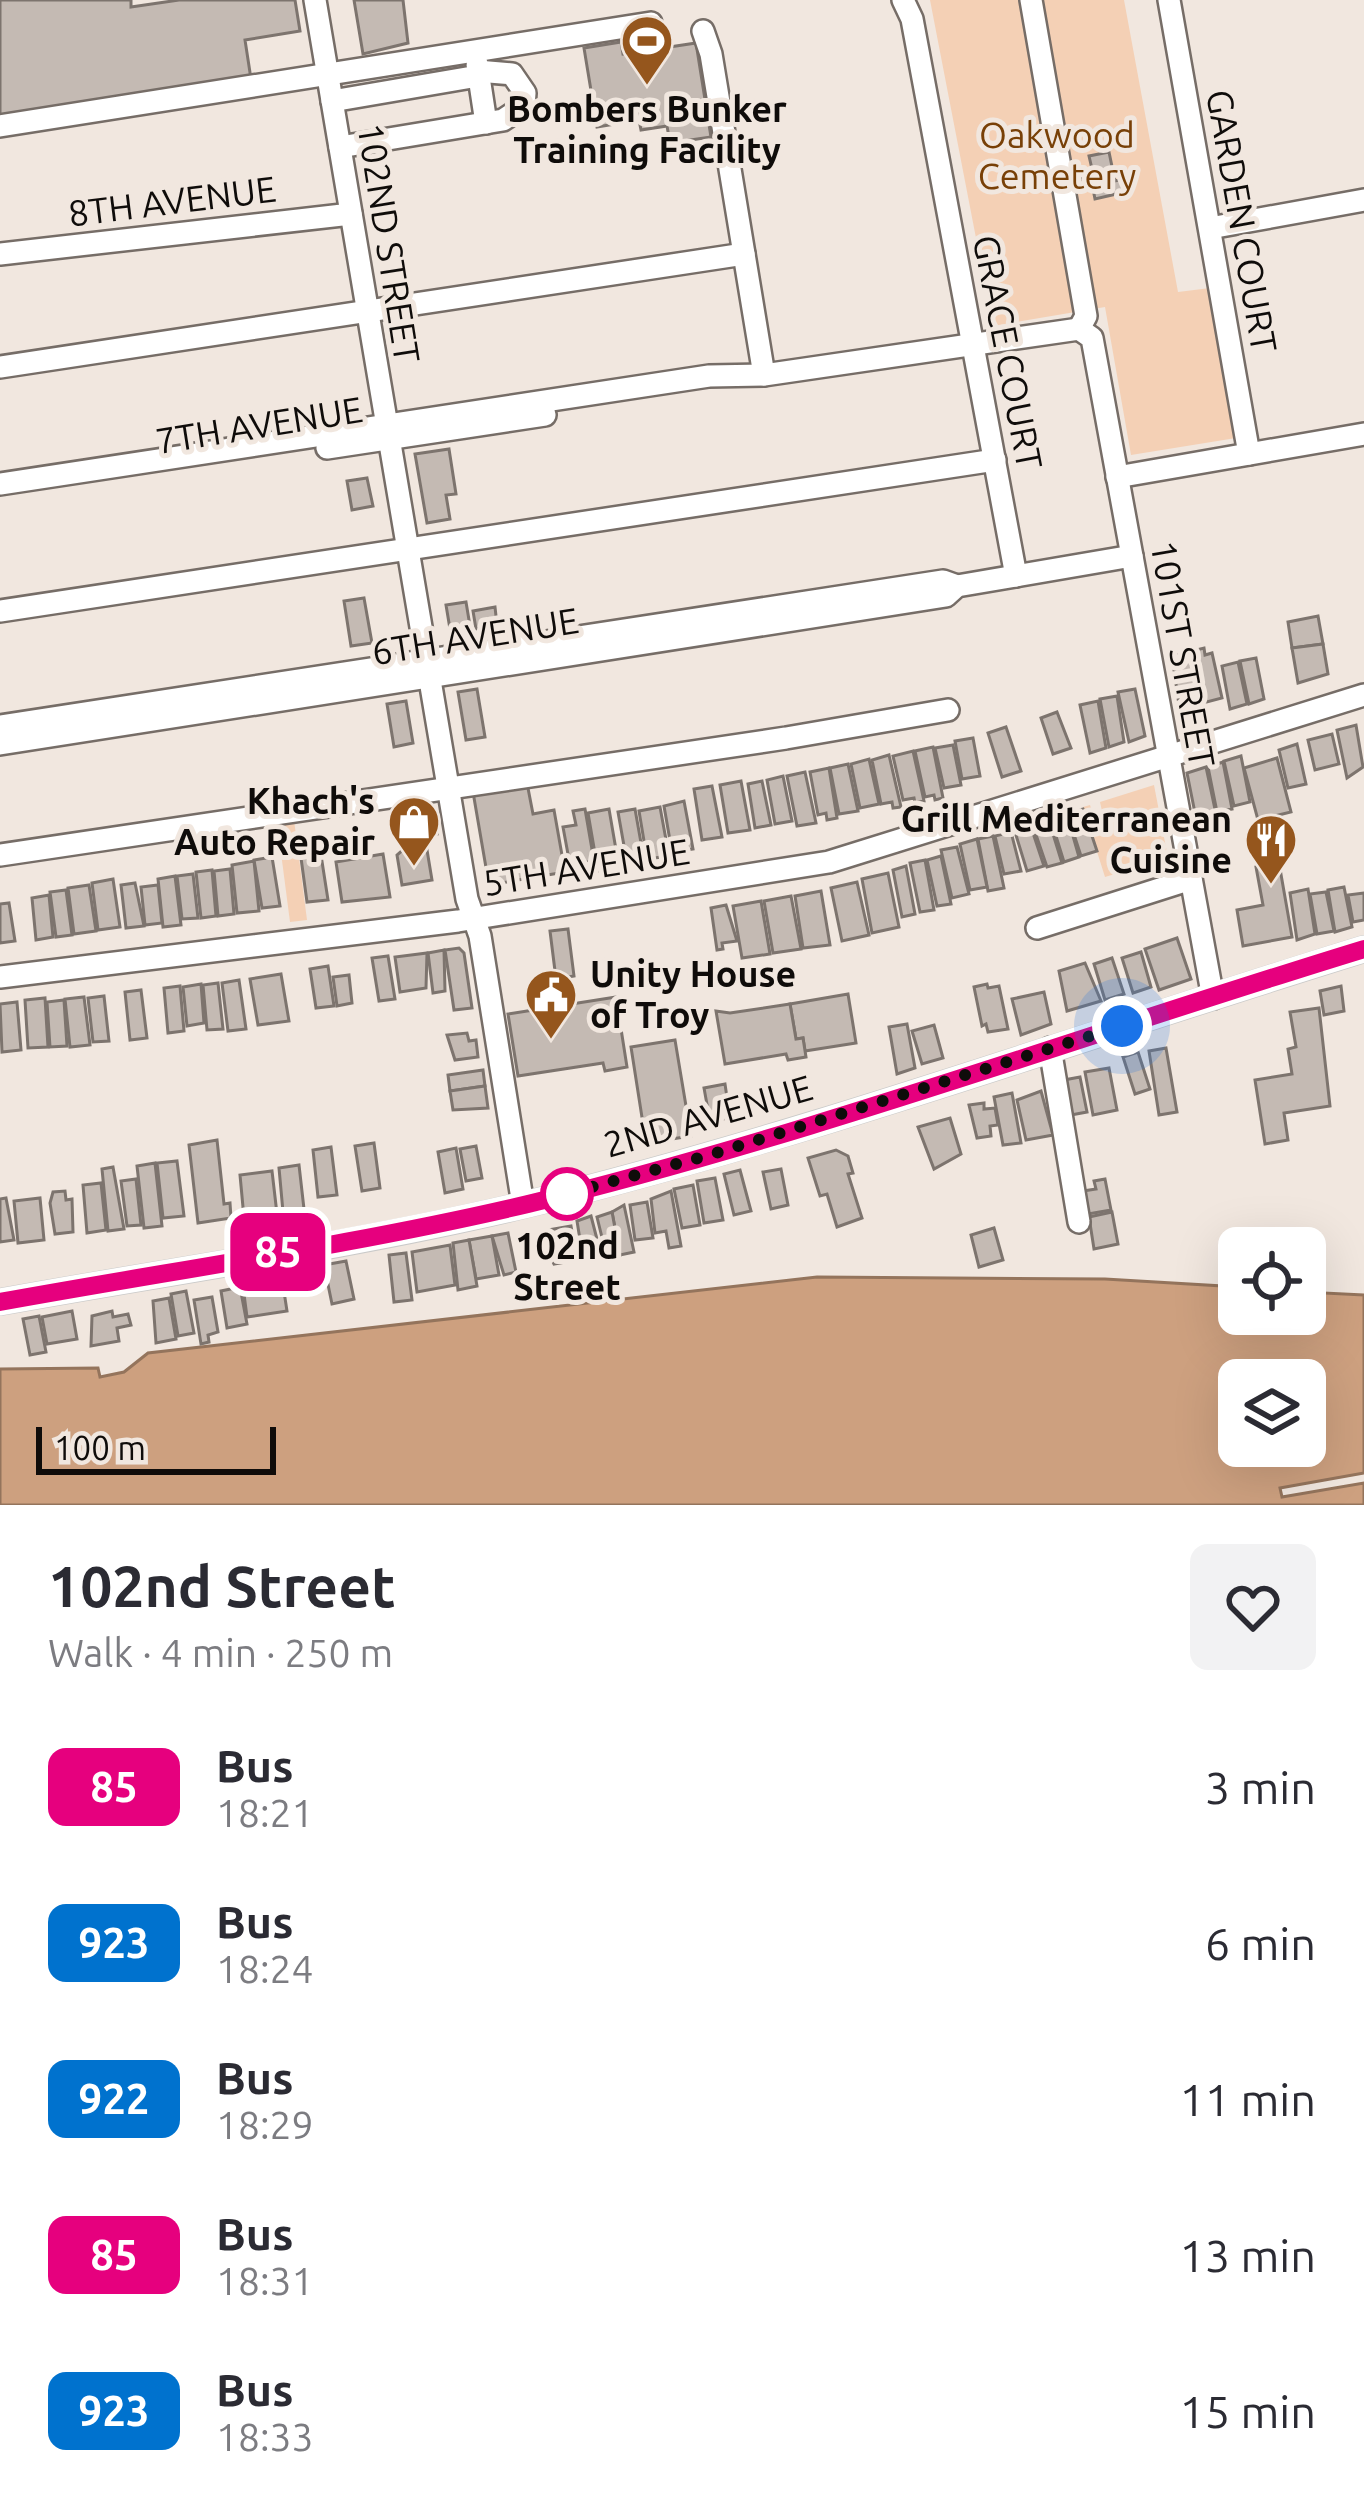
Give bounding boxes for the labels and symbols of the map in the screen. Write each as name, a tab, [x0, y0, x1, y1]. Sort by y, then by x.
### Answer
sports icon: Bombers Bunker Training Facility	[619, 13, 675, 87]
street label: GARDEN COURT	[1199, 86, 1286, 355]
place label: Bombers Bunker Training Facility	[507, 88, 787, 170]
park label: Oakwood Cemetery	[978, 114, 1136, 196]
street label: 102ND STREET	[350, 120, 429, 366]
street label: 8TH AVENUE	[66, 167, 278, 234]
street label: GRACE COURT	[966, 231, 1051, 472]
street label: 7TH AVENUE	[153, 388, 365, 461]
street label: 101ST STREET	[1143, 537, 1224, 771]
street label: 6TH AVENUE	[369, 599, 581, 672]
place label: Khach's Auto Repair	[174, 780, 375, 862]
shop icon: Khach's Auto Repair	[386, 794, 442, 868]
place label: Grill Mediterranean Cuisine	[901, 798, 1232, 880]
restaurant icon: Grill Mediterranean Cuisine	[1243, 812, 1299, 886]
street label: 5TH AVENUE	[480, 830, 692, 903]
place label: Unity House of Troy	[590, 953, 796, 1035]
public building icon: Unity House of Troy	[523, 967, 579, 1041]
your location	[1092, 996, 1152, 1056]
street label: 2ND AVENUE	[599, 1066, 817, 1165]
marker: 102nd Street	[542, 1169, 592, 1219]
line badge: 85	[224, 1213, 332, 1291]
place label: 102nd Street	[513, 1225, 621, 1307]
scale bar	[36, 1421, 276, 1474]

